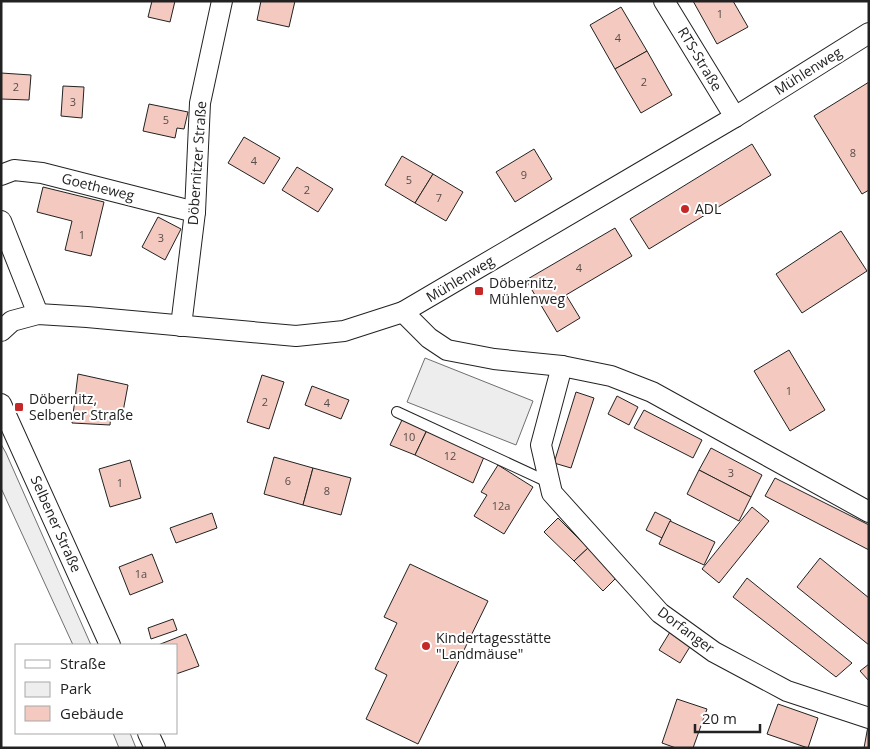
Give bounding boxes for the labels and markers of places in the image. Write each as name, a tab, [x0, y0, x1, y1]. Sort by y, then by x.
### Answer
place label: ADL	[695, 199, 721, 218]
marker: ADL	[679, 203, 691, 215]
place label: Döbernitz, Mühlenweg	[489, 273, 565, 308]
marker: Döbernitz, Mühlenweg	[473, 285, 485, 297]
place label: Döbernitz, Selbener Straße	[29, 389, 133, 424]
marker: Döbernitz, Selbener Straße	[13, 401, 25, 413]
place label: Kindertagesstätte "Landmäuse"	[436, 628, 551, 663]
marker: Kindertagesstätte "Landmäuse"	[420, 640, 432, 652]

